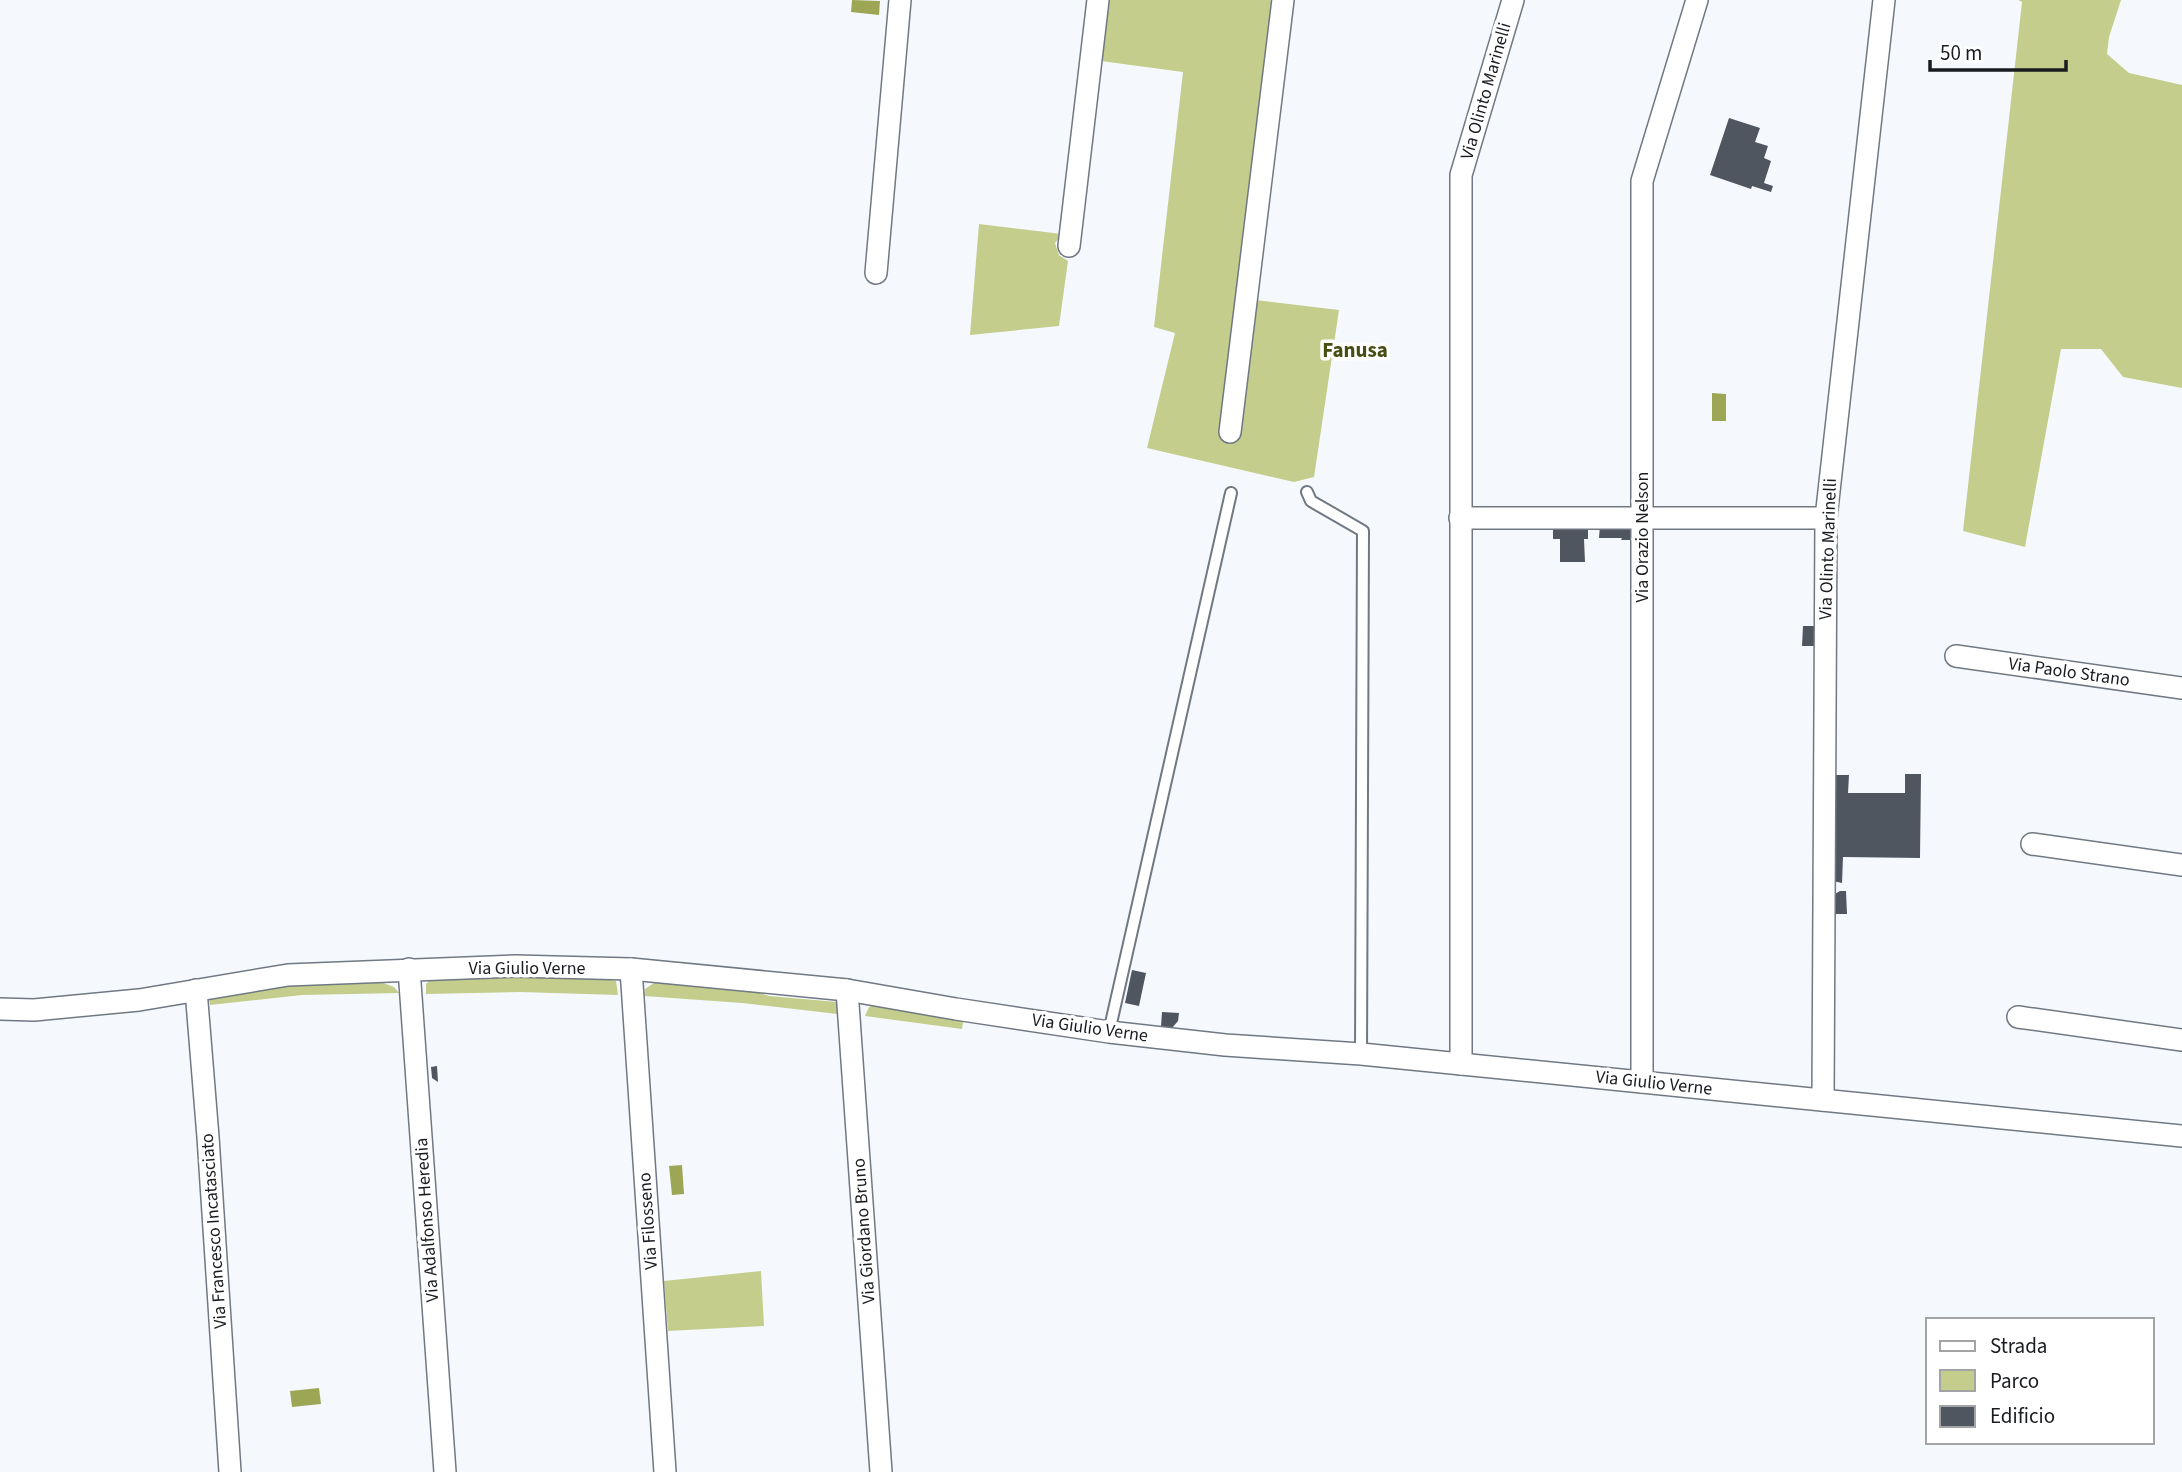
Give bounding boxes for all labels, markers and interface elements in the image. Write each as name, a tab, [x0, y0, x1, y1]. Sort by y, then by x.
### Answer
street label: Via Olinto Marinelli	[1454, 20, 1518, 162]
scale bar	[1930, 28, 2066, 72]
text: 50 m	[1940, 38, 1982, 68]
district label: Fanusa	[1322, 335, 1388, 365]
street label: Via Orazio Nelson	[1630, 472, 1655, 602]
street label: Via Olinto Marinelli	[1813, 478, 1843, 620]
street label: Via Paolo Strano	[2007, 651, 2131, 693]
street label: Via Giulio Verne	[468, 956, 586, 981]
street label: Via Giulio Verne	[1030, 1007, 1150, 1049]
street label: Via Giulio Verne	[1594, 1064, 1714, 1102]
street label: Via Francesco Incatasciato	[195, 1132, 233, 1330]
street label: Via Adalfonso Heredia	[409, 1137, 445, 1303]
street label: Via Giordano Bruno	[846, 1157, 882, 1305]
street label: Via Filosseno	[632, 1171, 664, 1271]
legend	[1926, 1318, 2154, 1444]
text: Strada	[1990, 1331, 2047, 1361]
text: Parco	[1990, 1366, 2039, 1396]
text: Edificio	[1990, 1401, 2055, 1431]

